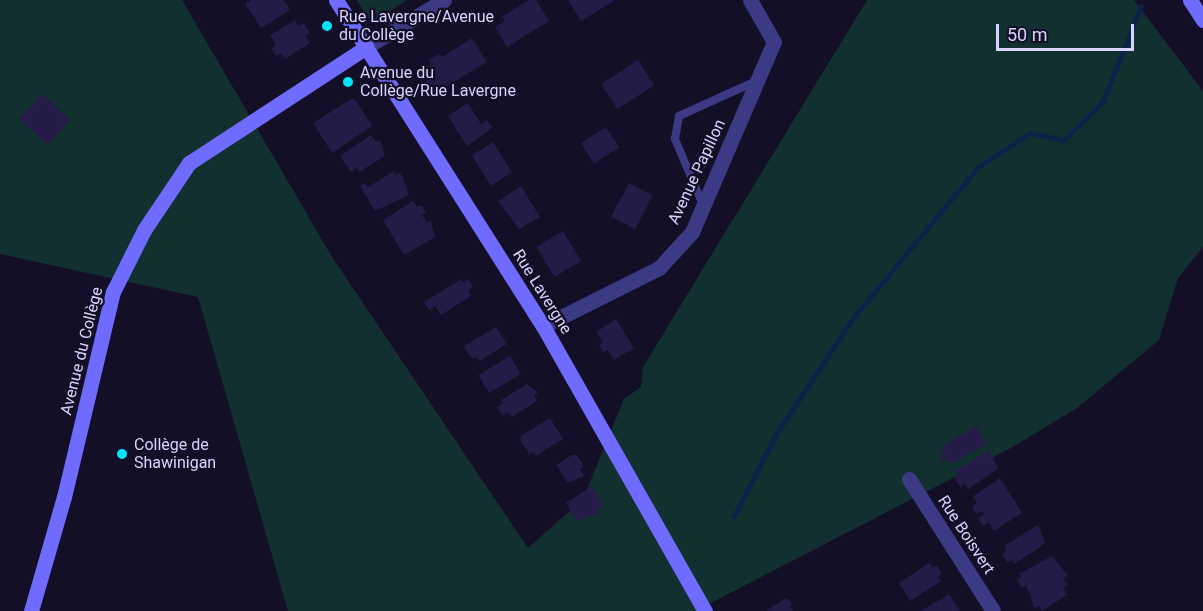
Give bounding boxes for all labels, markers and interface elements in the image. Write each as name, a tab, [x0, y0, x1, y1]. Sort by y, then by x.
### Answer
place label: Rue Lavergne/Avenue du Collège	[339, 7, 494, 45]
scale bar	[999, 12, 1137, 50]
marker: Rue Lavergne/Avenue du Collège	[320, 19, 334, 33]
text: 50 m	[1007, 24, 1047, 45]
place label: Avenue du Collège/Rue Lavergne	[360, 63, 516, 101]
marker: Avenue du Collège/Rue Lavergne	[341, 75, 355, 89]
street label: Avenue Papillon	[664, 116, 730, 228]
street label: Rue Lavergne	[508, 246, 576, 338]
street label: Avenue du Collège	[57, 285, 107, 417]
place label: Collège de Shawinigan	[134, 435, 216, 473]
marker: Collège de Shawinigan	[115, 447, 129, 461]
street label: Rue Boisvert	[934, 492, 998, 578]

